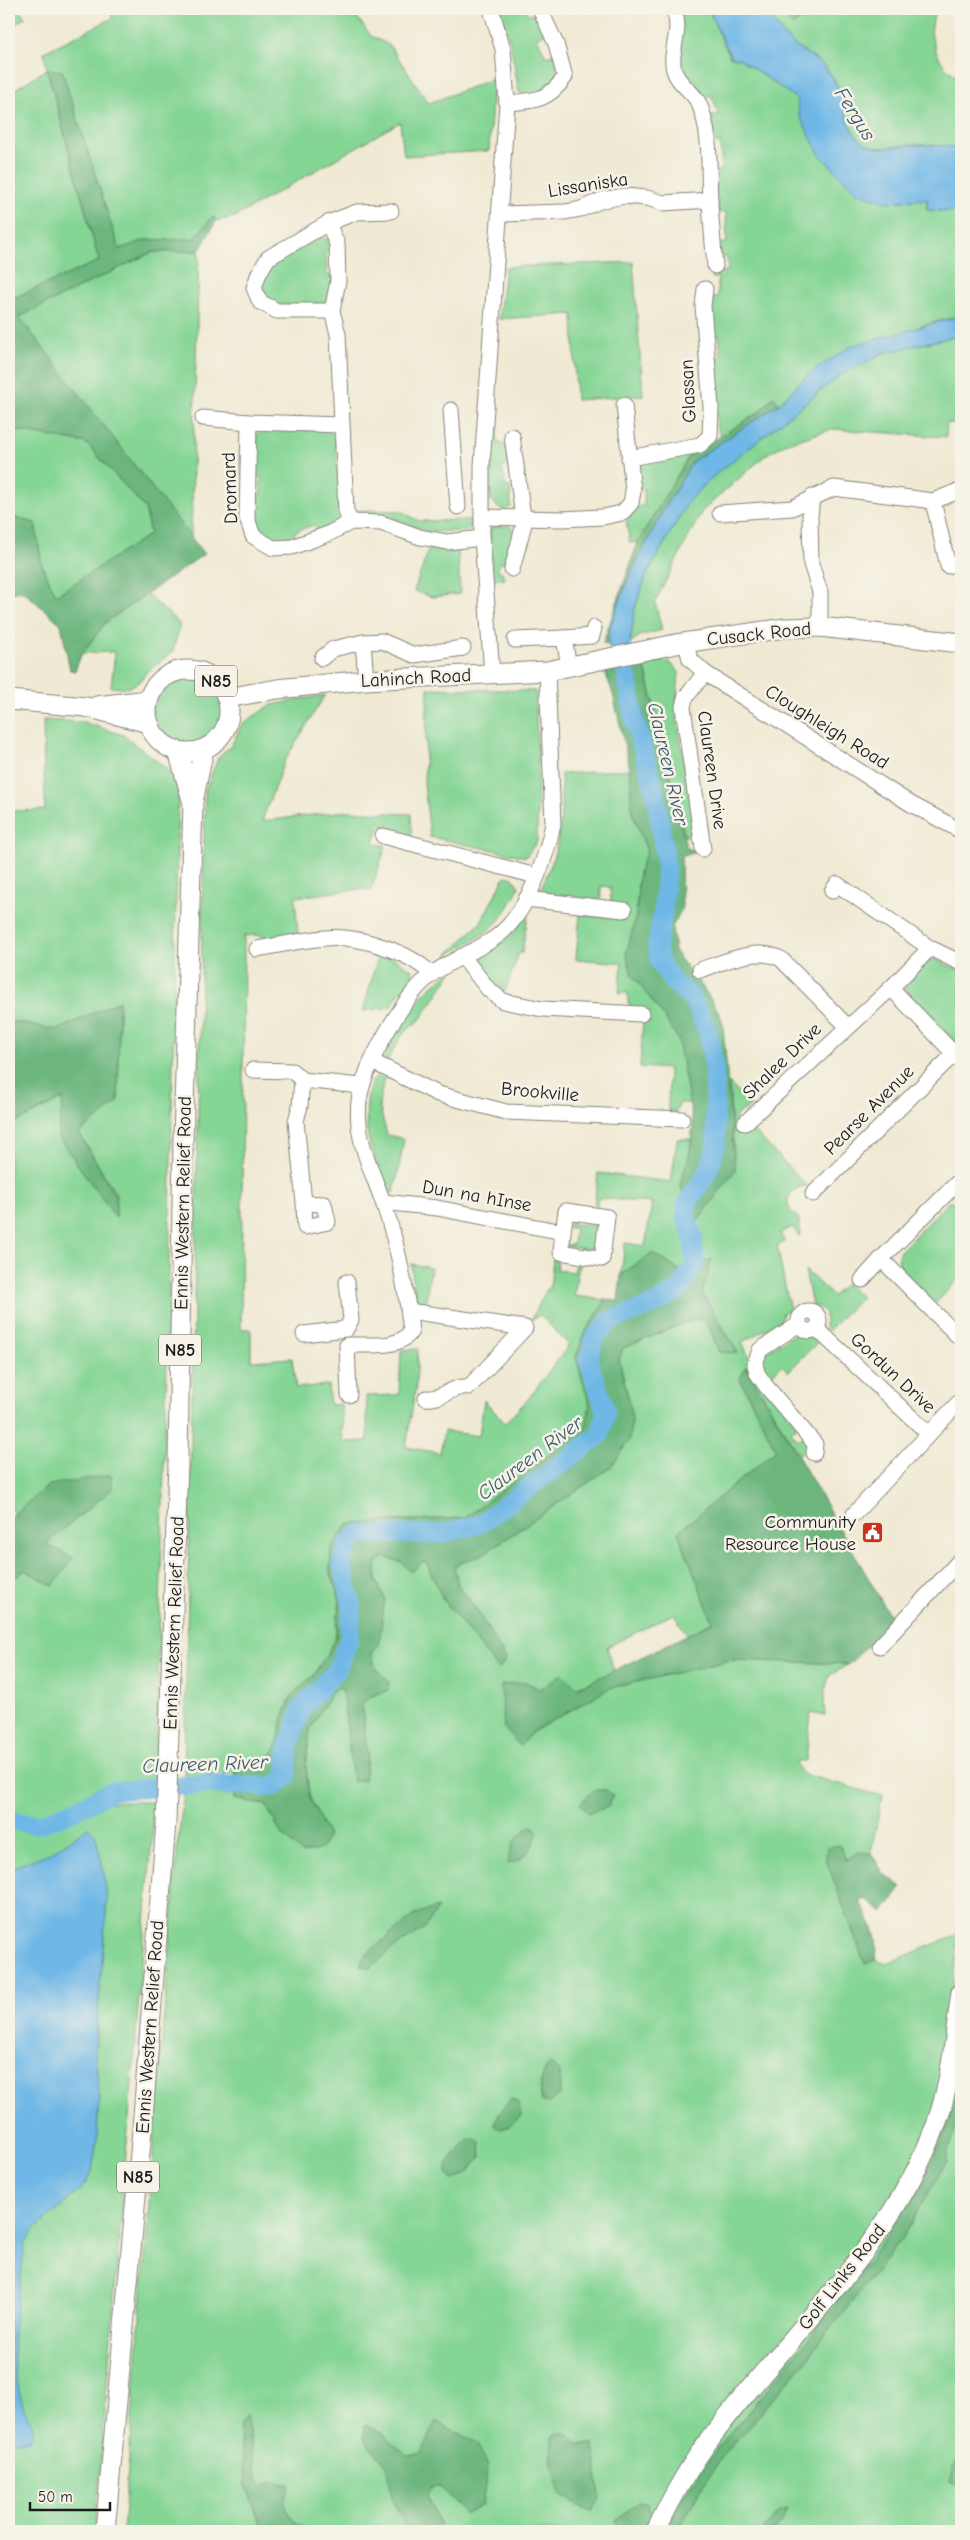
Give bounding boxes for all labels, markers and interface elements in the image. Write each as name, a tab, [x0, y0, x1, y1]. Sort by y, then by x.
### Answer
water label: Fergus	[830, 83, 881, 145]
street label: Lissaniska	[546, 168, 630, 202]
street label: Glassan	[675, 359, 701, 423]
street label: Dromard	[218, 452, 242, 524]
street label: Cusack Road	[706, 618, 812, 650]
street label: Lahinch Road	[360, 664, 472, 692]
road number: N85	[195, 666, 237, 696]
street label: Cloughleigh Road	[761, 680, 893, 774]
water label: Claureen River	[643, 700, 694, 829]
street label: Claureen Drive	[693, 709, 731, 831]
street label: Shalee Drive	[738, 1018, 826, 1104]
street label: Pearse Avenue	[819, 1060, 919, 1160]
street label: Brookville	[500, 1078, 580, 1106]
street label: Ennis Western Relief Road	[170, 1096, 196, 1310]
street label: Dun na hInse	[421, 1176, 533, 1216]
street label: Gordun Drive	[846, 1328, 940, 1418]
road number: N85	[159, 1334, 201, 1366]
water label: Claureen River	[473, 1410, 588, 1505]
place label: Community Resource House	[725, 1511, 856, 1555]
street label: Ennis Western Relief Road	[159, 1516, 189, 1730]
public building icon: Community Resource House	[860, 1521, 884, 1545]
water label: Claureen River	[142, 1750, 269, 1778]
street label: Ennis Western Relief Road	[132, 1920, 168, 2134]
road number: N85	[117, 2162, 159, 2192]
street label: Golf Links Road	[794, 2220, 890, 2334]
scale bar	[30, 2480, 110, 2512]
text: 50 m	[38, 2488, 73, 2506]

